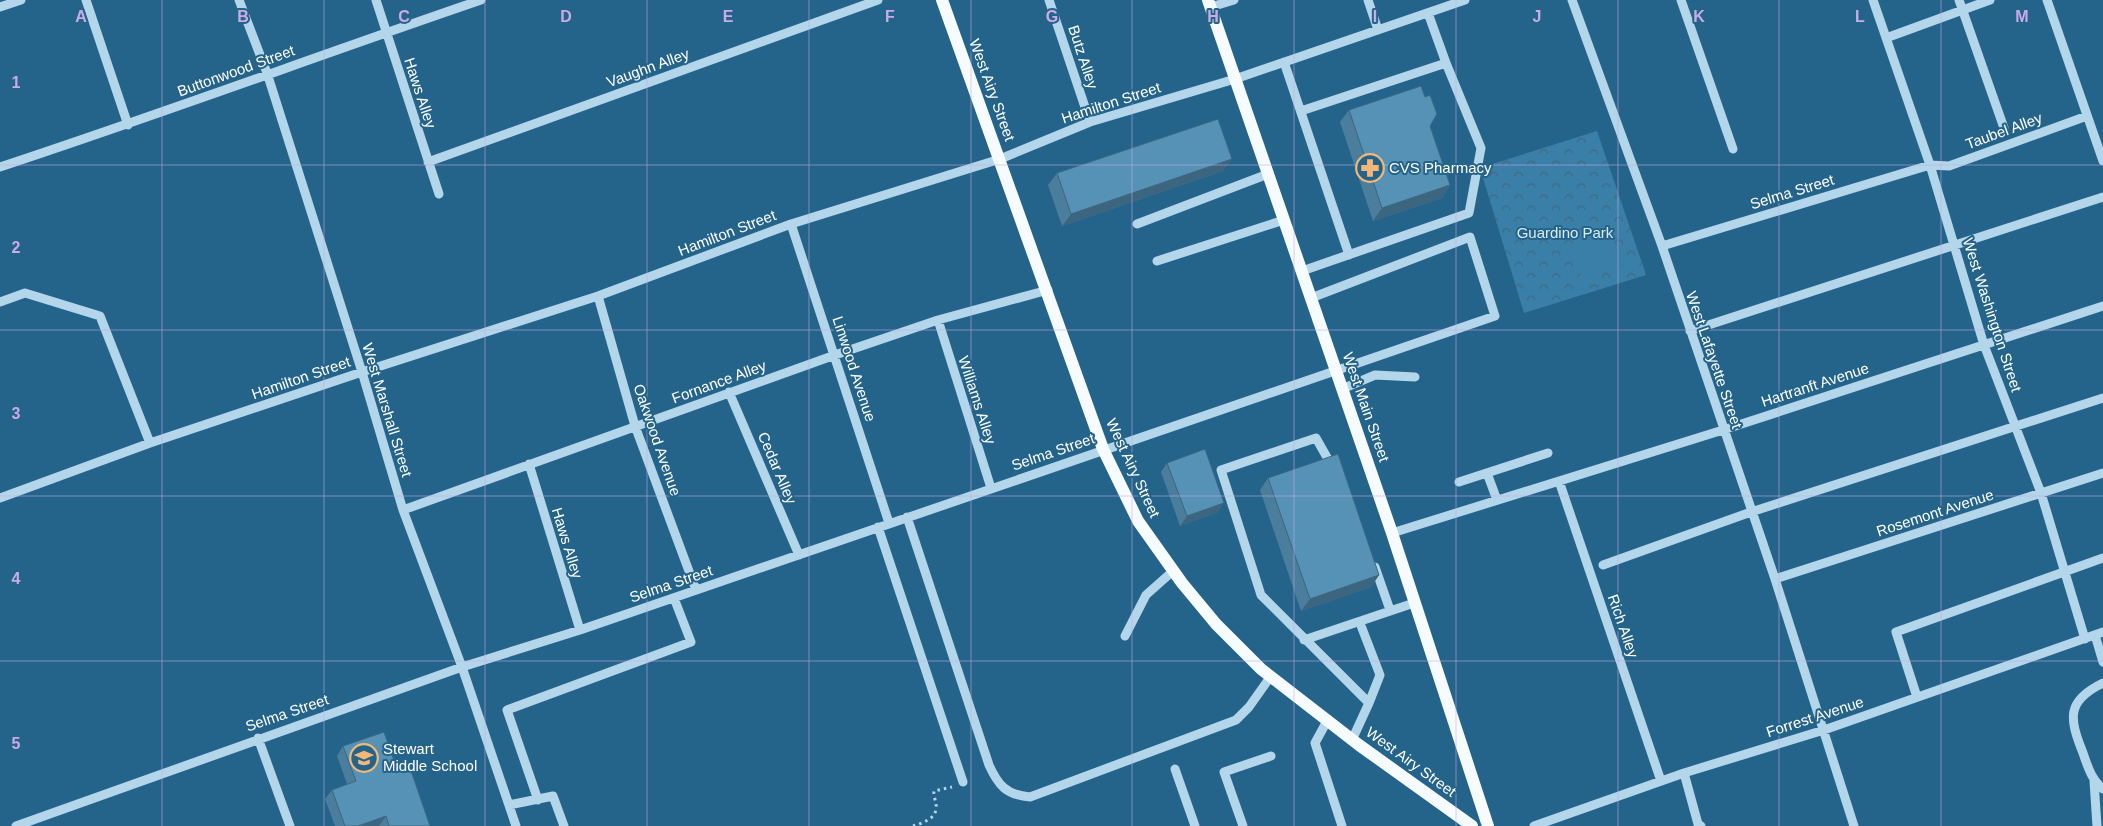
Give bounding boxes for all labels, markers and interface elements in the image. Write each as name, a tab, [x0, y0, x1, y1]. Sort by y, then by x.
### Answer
text: A	[75, 8, 87, 25]
text: B	[237, 8, 249, 25]
text: C	[398, 8, 410, 25]
text: D	[560, 8, 572, 25]
text: E	[723, 8, 734, 25]
text: F	[885, 8, 895, 25]
text: G	[1046, 8, 1058, 25]
text: H	[1207, 8, 1219, 25]
text: I	[1373, 8, 1377, 25]
text: J	[1533, 8, 1541, 25]
text: K	[1693, 8, 1705, 25]
text: L	[1855, 8, 1865, 25]
text: M	[2015, 8, 2029, 25]
street label: Butz Alley	[1065, 23, 1102, 91]
street label: West Airy Street	[966, 37, 1019, 144]
street label: Buttonwood Street	[175, 41, 297, 100]
street label: Vaughn Alley	[604, 45, 692, 90]
street label: Haws Alley	[401, 55, 440, 131]
text: 1	[12, 74, 21, 91]
street label: Hamilton Street	[1059, 78, 1163, 127]
street label: Taubel Alley	[1963, 109, 2045, 152]
pharmacy icon: CVS Pharmacy	[1355, 153, 1385, 183]
place label: CVS Pharmacy	[1389, 159, 1492, 176]
street label: Selma Street	[1748, 170, 1837, 212]
street label: Hamilton Street	[676, 206, 779, 259]
park label: Guardino Park	[1517, 224, 1614, 241]
street label: West Washington Street	[1960, 236, 2026, 395]
text: 2	[12, 239, 21, 256]
street label: West Lafayette Street	[1683, 289, 1746, 431]
street label: Linwood Avenue	[829, 314, 880, 424]
street label: West Marshall Street	[359, 341, 416, 480]
street label: West Main Street	[1340, 350, 1393, 465]
street label: Hamilton Street	[249, 352, 353, 402]
street label: Williams Alley	[955, 354, 1000, 447]
street label: Fornance Alley	[669, 356, 769, 406]
street label: Hartranft Avenue	[1759, 359, 1871, 410]
street label: Oakwood Avenue	[630, 382, 685, 498]
text: 3	[12, 405, 21, 422]
street label: West Airy Street	[1103, 416, 1164, 521]
street label: Cedar Alley	[755, 429, 800, 507]
street label: Selma Street	[1009, 429, 1097, 474]
street label: Rosemont Avenue	[1874, 486, 1996, 540]
street label: Haws Alley	[549, 505, 586, 581]
street label: Selma Street	[627, 561, 715, 606]
text: 4	[12, 570, 21, 587]
street label: Rich Alley	[1605, 592, 1642, 660]
street label: Selma Street	[243, 690, 331, 735]
street label: Forrest Avenue	[1764, 693, 1866, 740]
street label: West Airy Street	[1363, 723, 1460, 800]
text: 5	[12, 735, 21, 752]
place label: Stewart Middle School	[383, 740, 477, 774]
school or university icon: Stewart Middle School	[349, 743, 379, 773]

